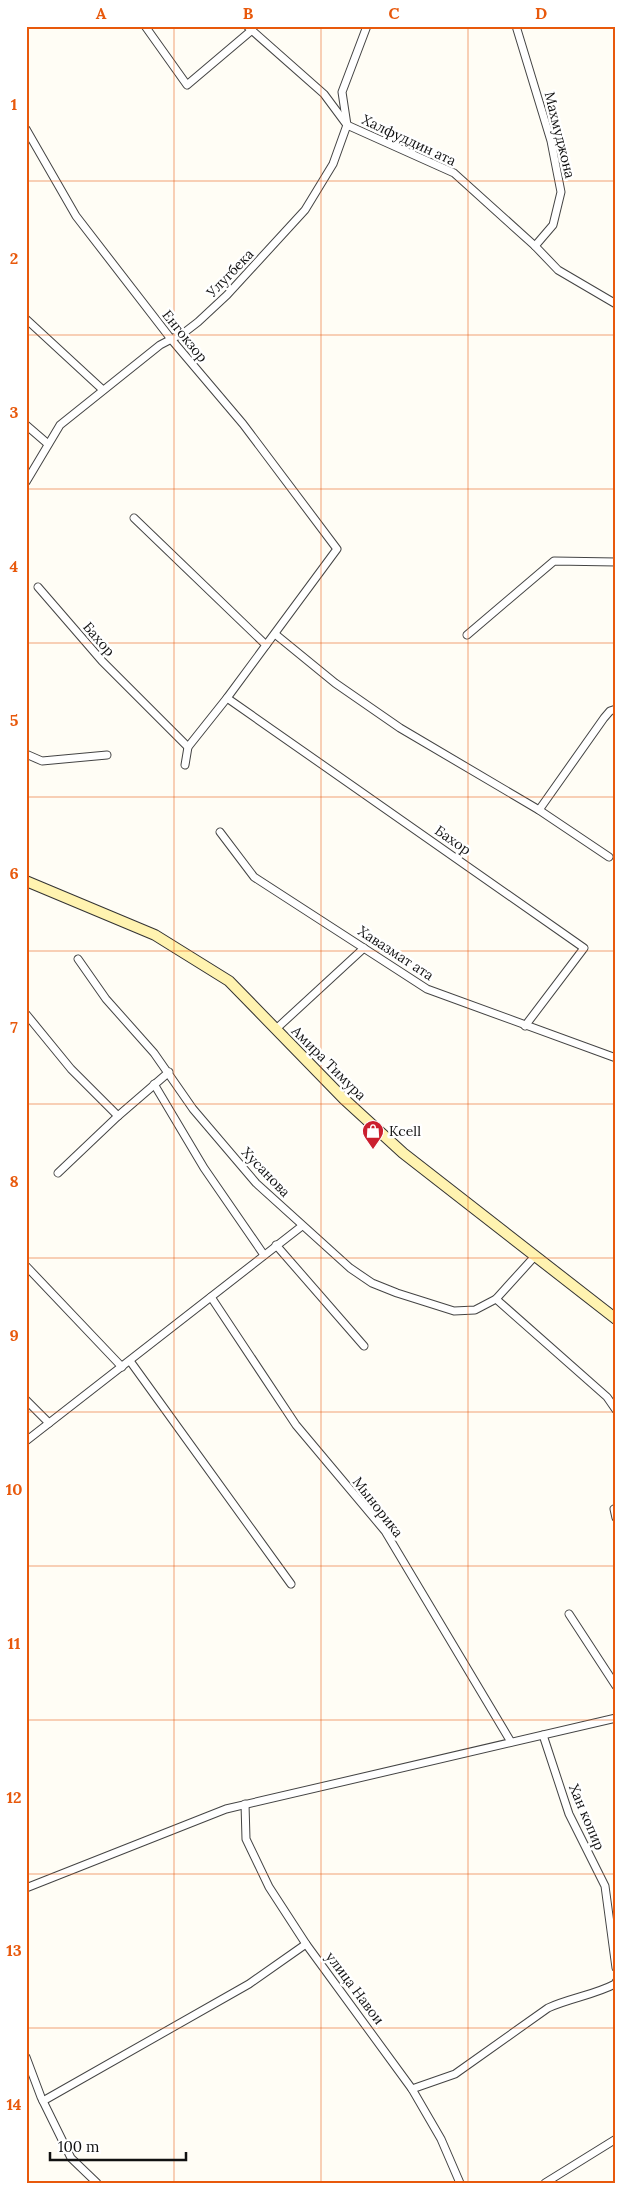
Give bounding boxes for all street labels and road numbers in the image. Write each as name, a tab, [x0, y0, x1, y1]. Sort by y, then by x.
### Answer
street label: Махмуджона	[541, 90, 579, 180]
street label: Халфуддин ата	[359, 110, 459, 170]
street label: Улугбека	[202, 245, 257, 302]
street label: Енгокзор	[158, 306, 212, 366]
street label: Бахор	[79, 618, 119, 660]
street label: Бахор	[431, 821, 475, 859]
street label: Хавазмат ата	[355, 922, 437, 984]
street label: Амира Тимура	[287, 1021, 370, 1104]
street label: Хусанова	[238, 1143, 294, 1201]
street label: Мынорика	[349, 1473, 407, 1541]
street label: Хан копир	[565, 1781, 609, 1853]
street label: улица Навои	[322, 1948, 388, 2028]

